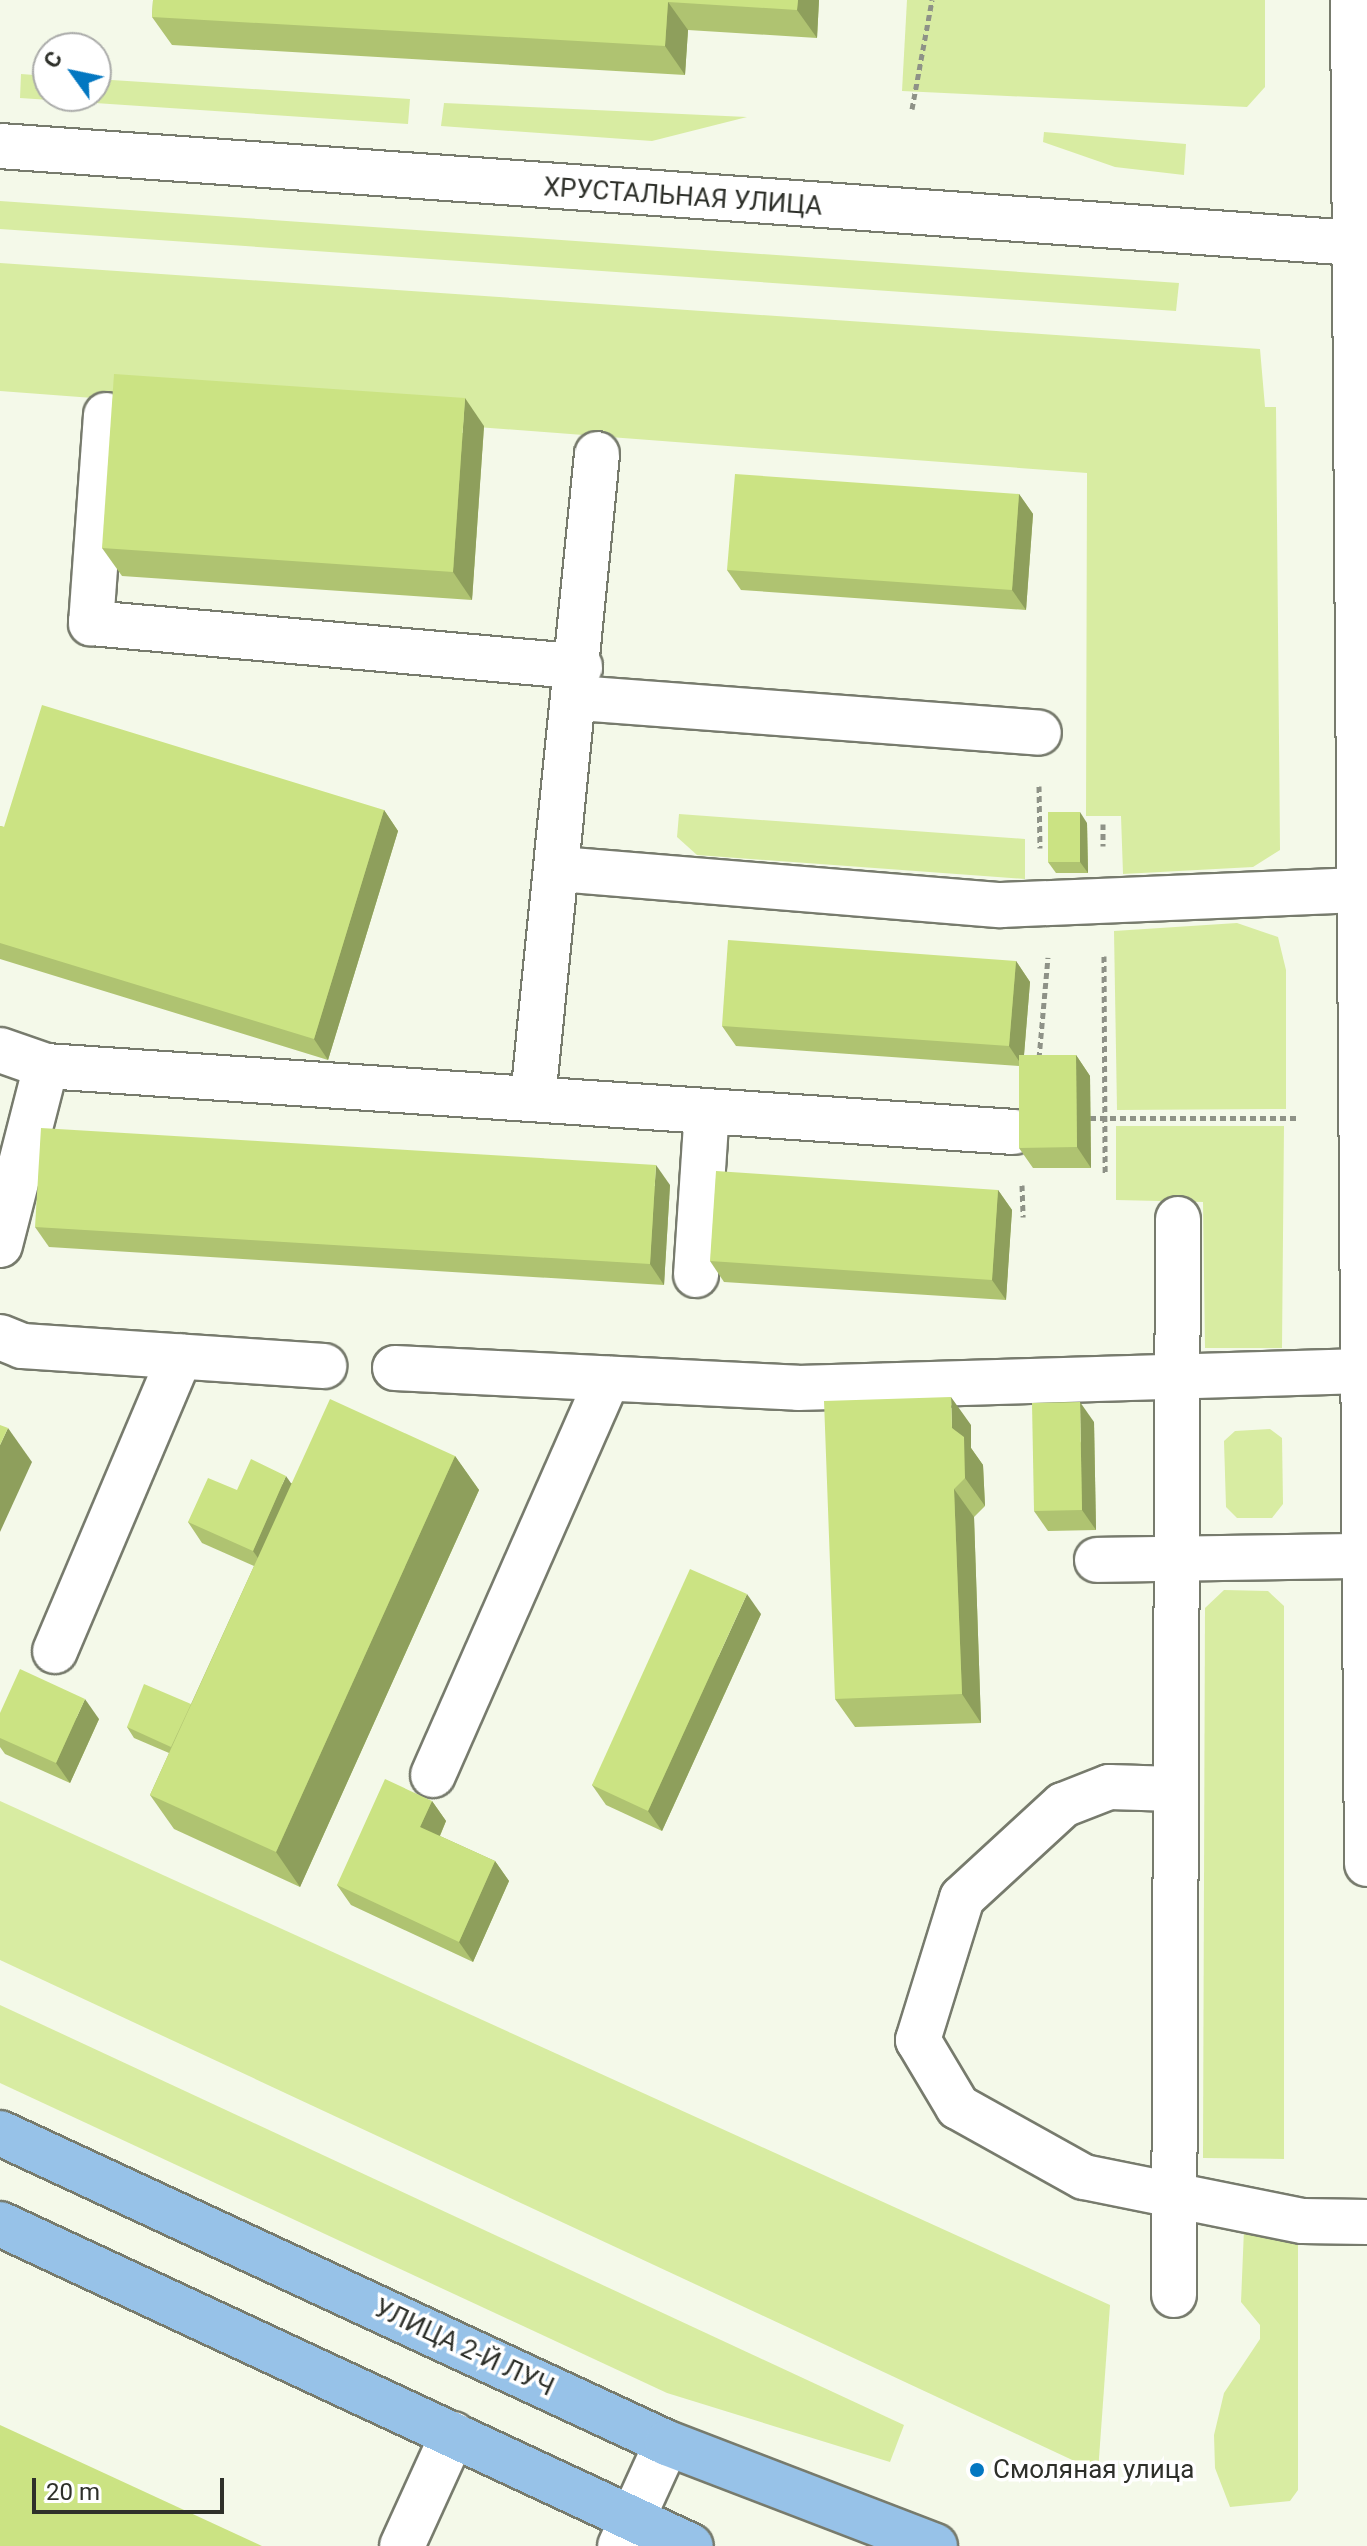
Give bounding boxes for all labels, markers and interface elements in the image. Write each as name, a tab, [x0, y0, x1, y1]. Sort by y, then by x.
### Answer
north arrow	[32, 32, 112, 112]
text: С	[39, 47, 68, 73]
street label: ХРУСТАЛЬНАЯ УЛИЦА	[543, 172, 823, 222]
street label: УЛИЦА 2-Й ЛУЧ	[369, 2293, 559, 2403]
place label: Смоляная улица	[993, 2454, 1194, 2486]
marker: Смоляная улица	[968, 2461, 986, 2479]
scale bar	[36, 2462, 228, 2512]
text: 20 m	[46, 2478, 100, 2506]

